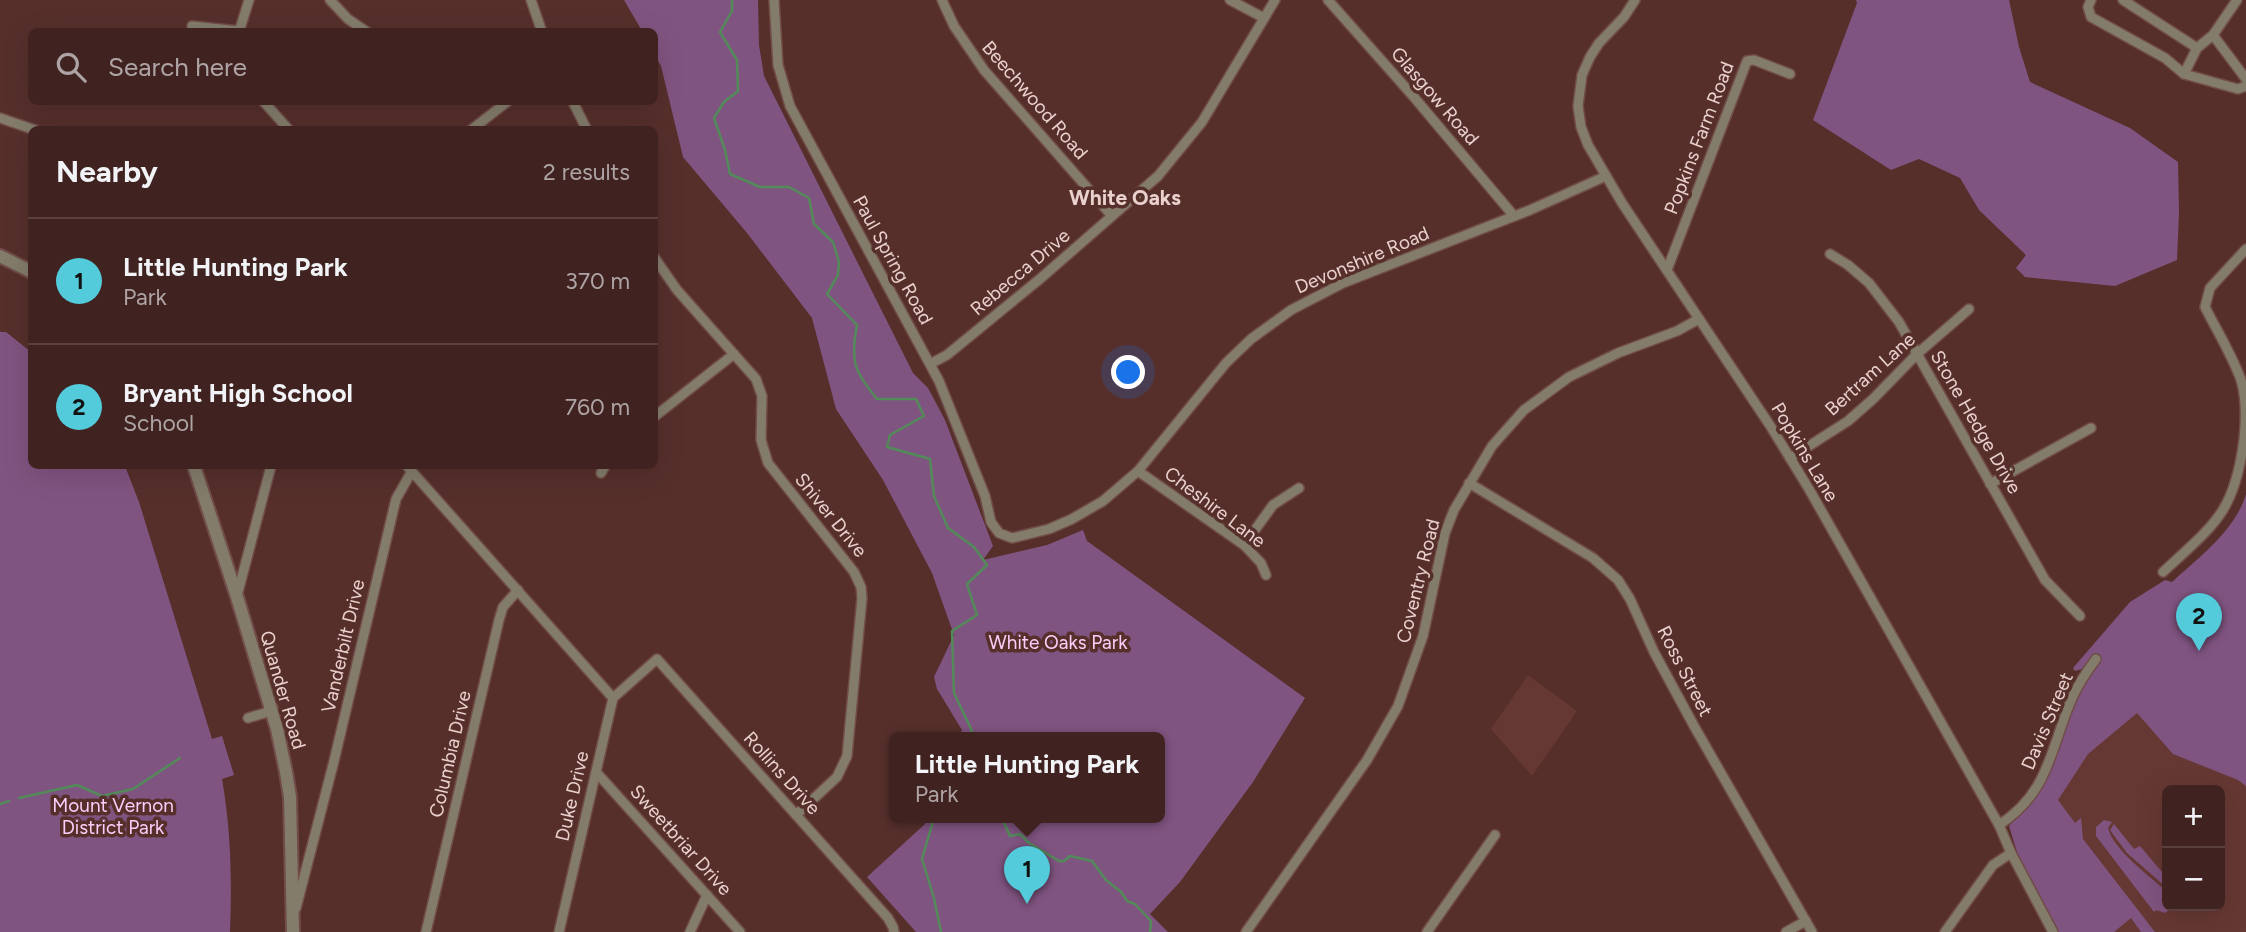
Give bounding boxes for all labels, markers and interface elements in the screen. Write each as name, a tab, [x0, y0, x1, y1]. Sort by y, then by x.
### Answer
search box	[28, 28, 658, 105]
street label: Beechwood Road	[977, 36, 1093, 164]
street label: Glasgow Road	[1386, 42, 1484, 150]
icon: search	[52, 48, 90, 86]
text: Search here	[108, 51, 247, 83]
street label: Popkins Farm Road	[1659, 58, 1739, 218]
text: Nearby	[56, 153, 158, 190]
text: 2 results	[543, 158, 630, 186]
district label: White Oaks	[1069, 185, 1181, 210]
street label: Paul Spring Road	[848, 191, 938, 329]
street label: Devonshire Road	[1291, 221, 1433, 299]
street label: Rebecca Drive	[966, 224, 1074, 320]
text: Little Hunting Park	[123, 251, 348, 283]
text: 1	[74, 267, 84, 295]
text: 370 m	[565, 267, 630, 295]
text: Park	[123, 283, 167, 311]
street label: Bertram Lane	[1820, 328, 1920, 420]
street label: Stone Hedge Drive	[1926, 346, 2026, 498]
your location	[1111, 355, 1145, 389]
text: Bryant High School	[123, 377, 353, 409]
text: 2	[72, 393, 86, 421]
text: 760 m	[565, 393, 630, 421]
street label: Popkins Lane	[1766, 398, 1844, 506]
text: School	[123, 409, 194, 437]
street label: Cheshire Lane	[1160, 462, 1270, 552]
street label: Shiver Drive	[790, 468, 872, 562]
street label: Coventry Road	[1391, 517, 1445, 645]
street label: Vanderbilt Drive	[316, 577, 370, 715]
pin: 2	[2176, 593, 2222, 651]
street label: Ross Street	[1652, 622, 1718, 720]
street label: Quander Road	[255, 628, 311, 752]
park label: White Oaks Park	[989, 631, 1128, 654]
street label: Davis Street	[2016, 669, 2078, 773]
street label: Columbia Drive	[424, 688, 476, 820]
street label: Rollins Drive	[739, 727, 825, 819]
popup	[889, 732, 1165, 823]
text: Little Hunting Park	[915, 748, 1139, 780]
street label: Duke Drive	[550, 749, 594, 843]
street label: Sweetbriar Drive	[625, 780, 737, 900]
text: Park	[915, 780, 958, 808]
map controls	[2162, 785, 2225, 911]
button: +	[2162, 785, 2225, 848]
park label: Mount Vernon District Park	[52, 794, 174, 839]
pin: 1	[1004, 846, 1050, 904]
button: −	[2162, 848, 2225, 911]

